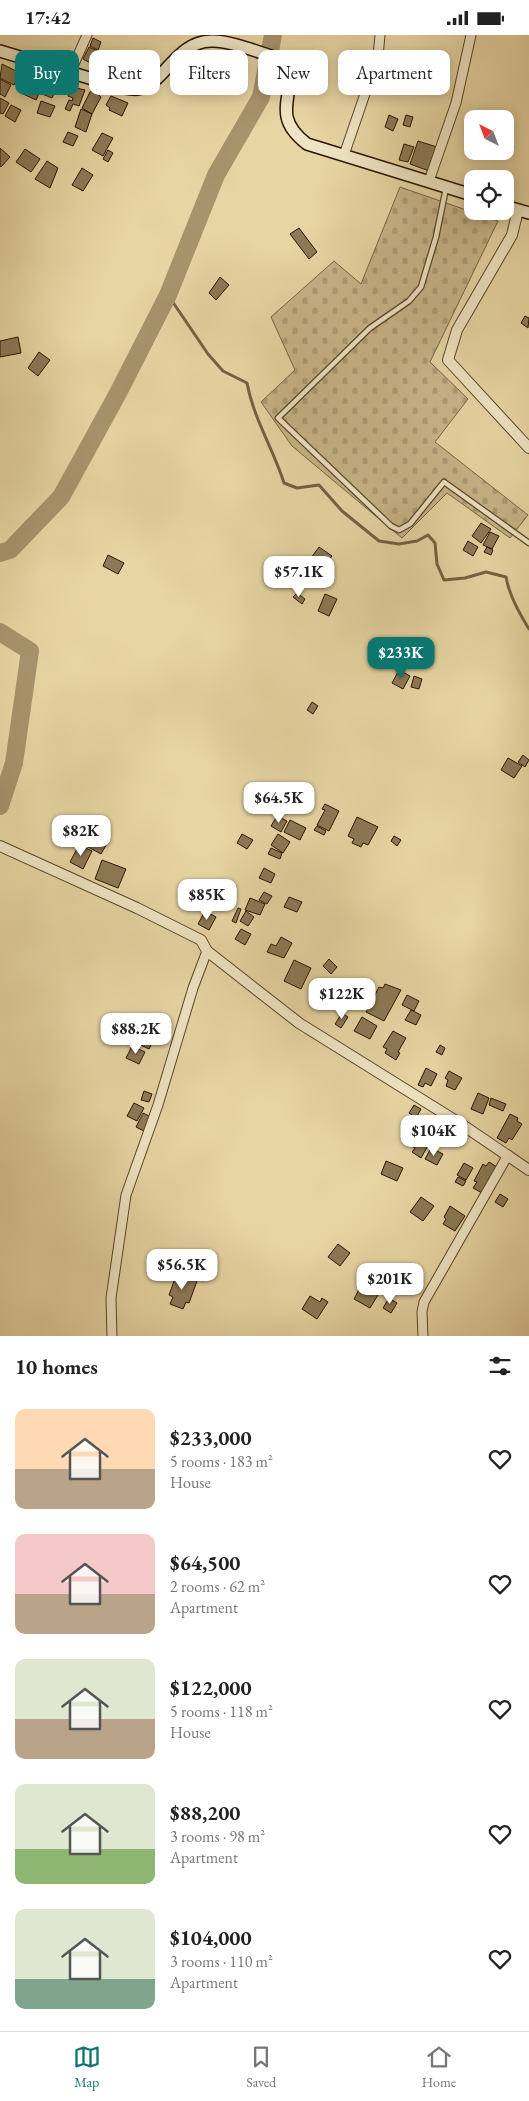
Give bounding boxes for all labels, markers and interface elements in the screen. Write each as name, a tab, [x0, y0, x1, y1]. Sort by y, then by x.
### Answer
text: 17:42	[25, 5, 71, 30]
chip: Buy	[15, 50, 79, 95]
chip: Rent	[89, 50, 160, 95]
chip: Filters	[170, 50, 248, 95]
chip: New	[258, 50, 328, 95]
chip: Apartment	[338, 50, 450, 95]
north arrow	[464, 110, 514, 160]
map controls	[464, 110, 514, 220]
button: locate	[464, 170, 514, 220]
pin: $57.1K	[258, 555, 340, 598]
text: $57.1K	[275, 561, 323, 582]
pin: $233K	[366, 637, 436, 679]
text: $233K	[379, 642, 423, 663]
pin: $64.5K	[238, 781, 320, 824]
text: $64.5K	[255, 787, 303, 808]
pin: $82K	[51, 815, 111, 857]
text: $82K	[63, 820, 99, 841]
pin: $85K	[177, 879, 237, 921]
text: $85K	[189, 884, 225, 905]
pin: $122K	[307, 977, 377, 1020]
text: $122K	[320, 983, 364, 1004]
pin: $88.2K	[95, 1013, 177, 1055]
text: $88.2K	[112, 1018, 160, 1039]
pin: $104K	[399, 1115, 469, 1157]
text: $104K	[412, 1120, 456, 1141]
pin: $56.5K	[141, 1249, 223, 1291]
text: $56.5K	[158, 1254, 206, 1275]
pin: $201K	[355, 1263, 425, 1305]
text: $201K	[368, 1268, 412, 1289]
icon: filters	[486, 1352, 514, 1380]
text: 10 homes	[15, 1353, 98, 1380]
text: $233,000	[170, 1424, 252, 1451]
icon: home	[55, 1429, 115, 1489]
icon: heart	[486, 1445, 514, 1473]
text: 5 rooms · 183 m²	[170, 1451, 273, 1472]
text: House	[170, 1472, 211, 1493]
text: $64,500	[170, 1549, 240, 1576]
icon: home	[55, 1554, 115, 1614]
icon: heart	[486, 1570, 514, 1598]
text: 2 rooms · 62 m²	[170, 1576, 265, 1597]
text: Apartment	[170, 1597, 238, 1618]
text: $122,000	[170, 1674, 252, 1701]
icon: home	[55, 1679, 115, 1739]
icon: heart	[486, 1695, 514, 1723]
text: 5 rooms · 118 m²	[170, 1701, 273, 1722]
text: House	[170, 1722, 211, 1743]
text: $88,200	[170, 1799, 240, 1826]
icon: home	[55, 1804, 115, 1864]
icon: heart	[486, 1820, 514, 1848]
text: 3 rooms · 98 m²	[170, 1826, 265, 1847]
text: Apartment	[170, 1847, 238, 1868]
text: $104,000	[170, 1924, 252, 1951]
icon: home	[55, 1929, 115, 1989]
icon: heart	[486, 1945, 514, 1973]
text: 3 rooms · 110 m²	[170, 1951, 273, 1972]
text: Apartment	[170, 1972, 238, 1993]
tab: Map	[73, 2043, 101, 2091]
tab: Saved	[246, 2043, 276, 2091]
tab: Home	[422, 2043, 456, 2091]

